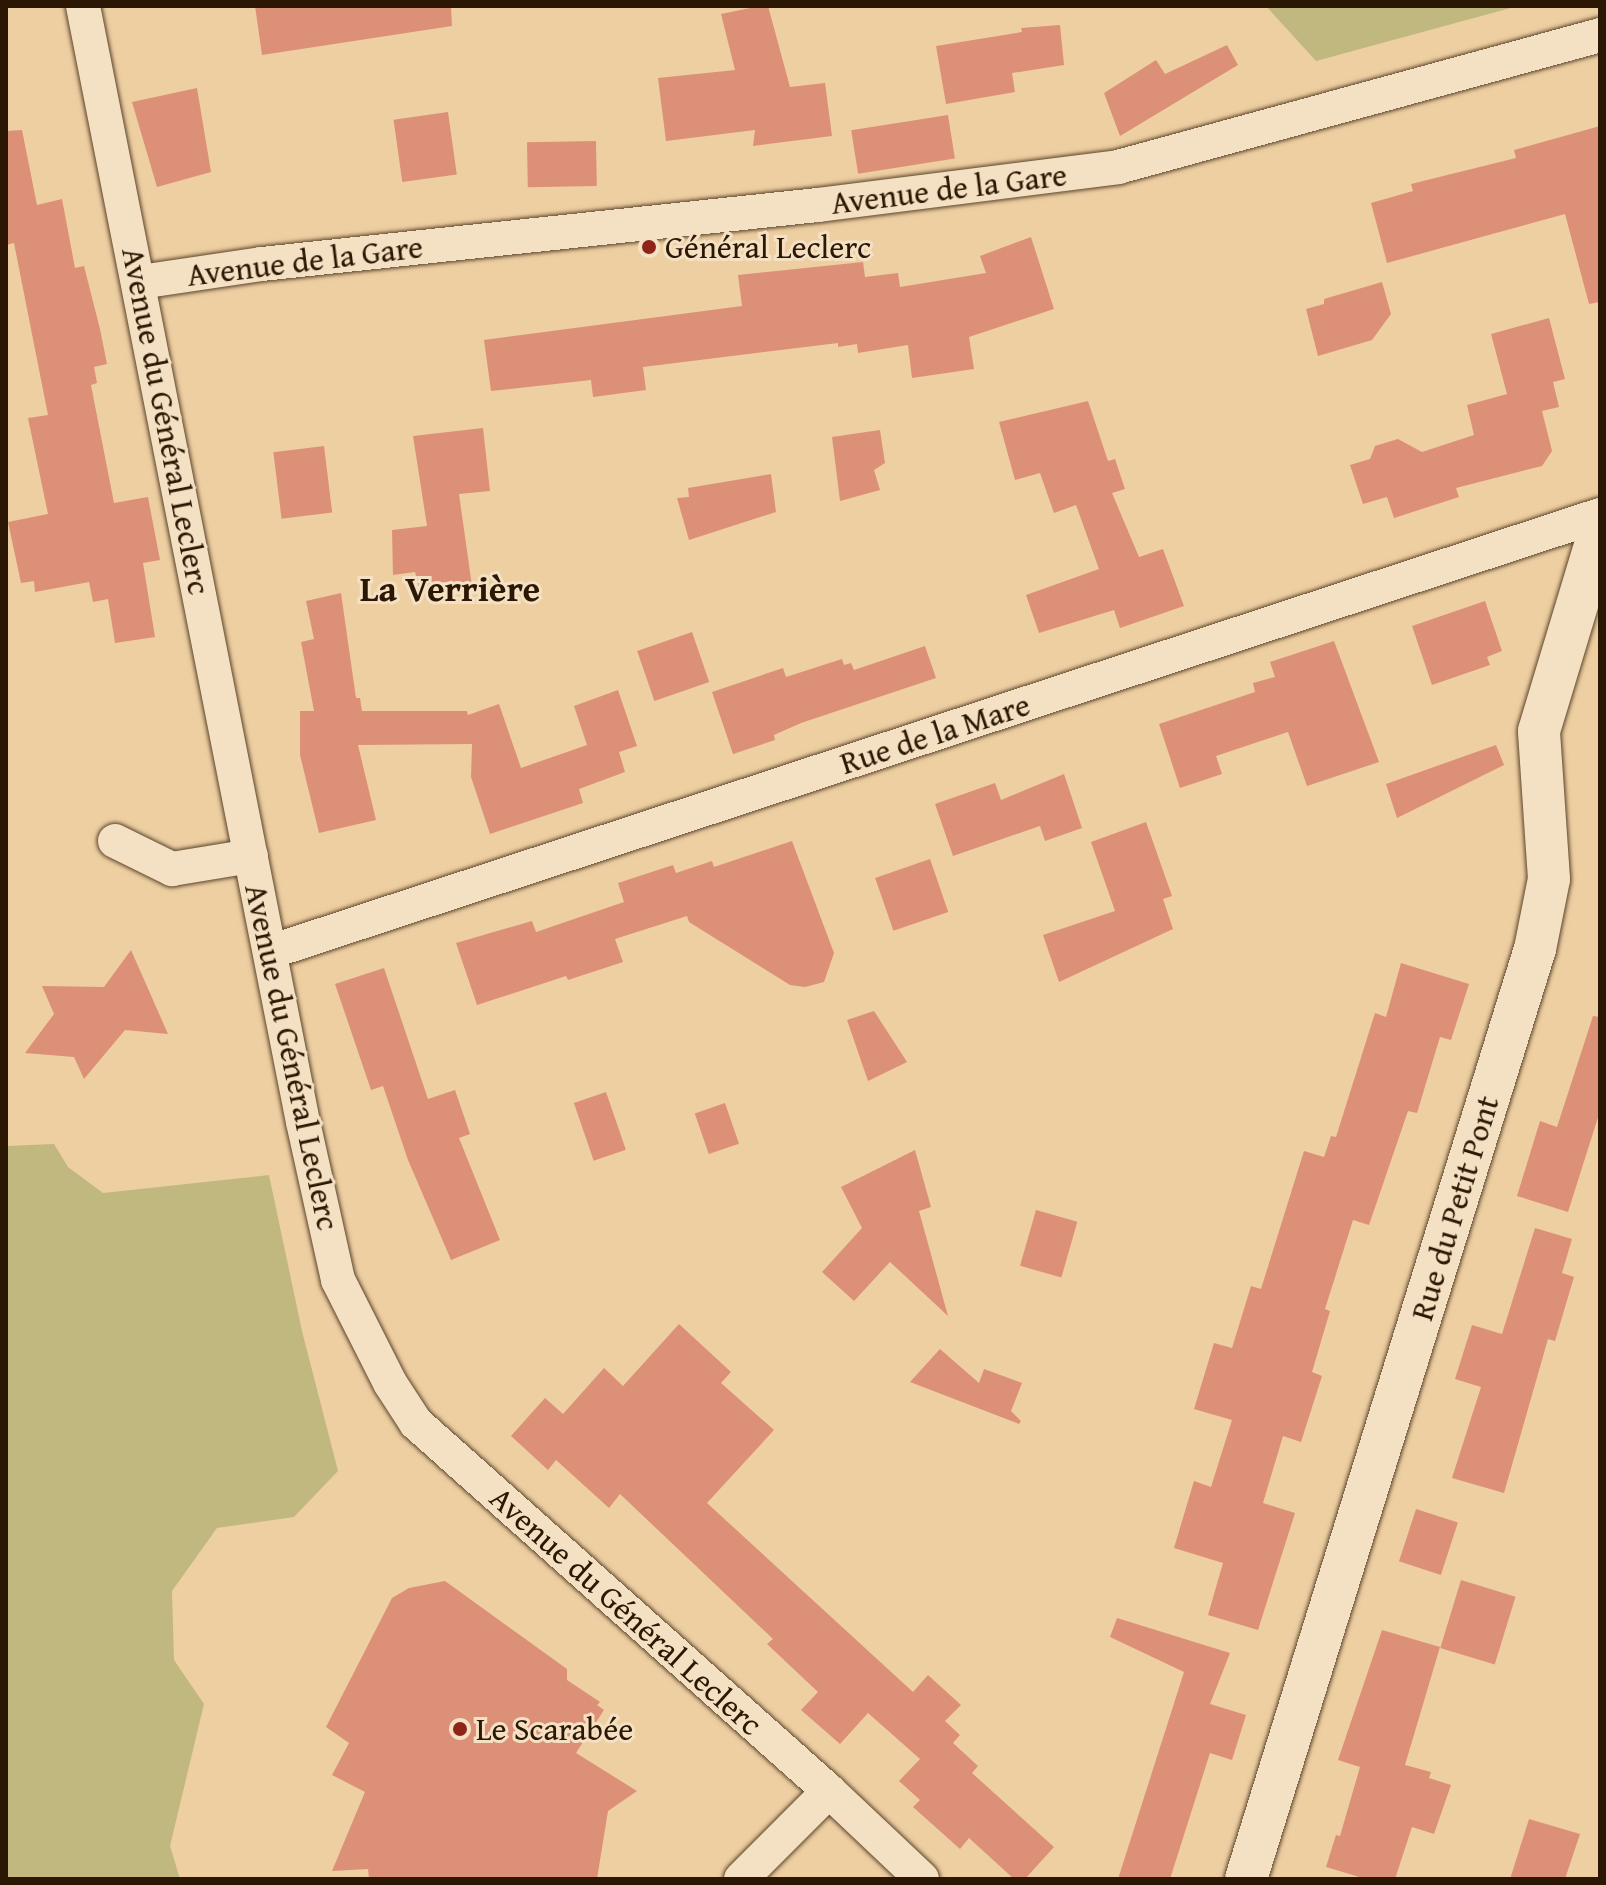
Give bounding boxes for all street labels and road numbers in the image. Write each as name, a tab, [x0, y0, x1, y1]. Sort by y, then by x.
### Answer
street label: Avenue de la Gare	[829, 155, 1069, 223]
street label: Avenue de la Gare	[185, 227, 425, 295]
street label: Avenue du Général Leclerc	[113, 244, 219, 598]
street label: Rue de la Mare	[835, 685, 1035, 783]
street label: Avenue du Général Leclerc	[237, 880, 347, 1234]
street label: Rue du Petit Pont	[1403, 1091, 1507, 1325]
street label: Avenue du Général Leclerc	[482, 1479, 770, 1743]

